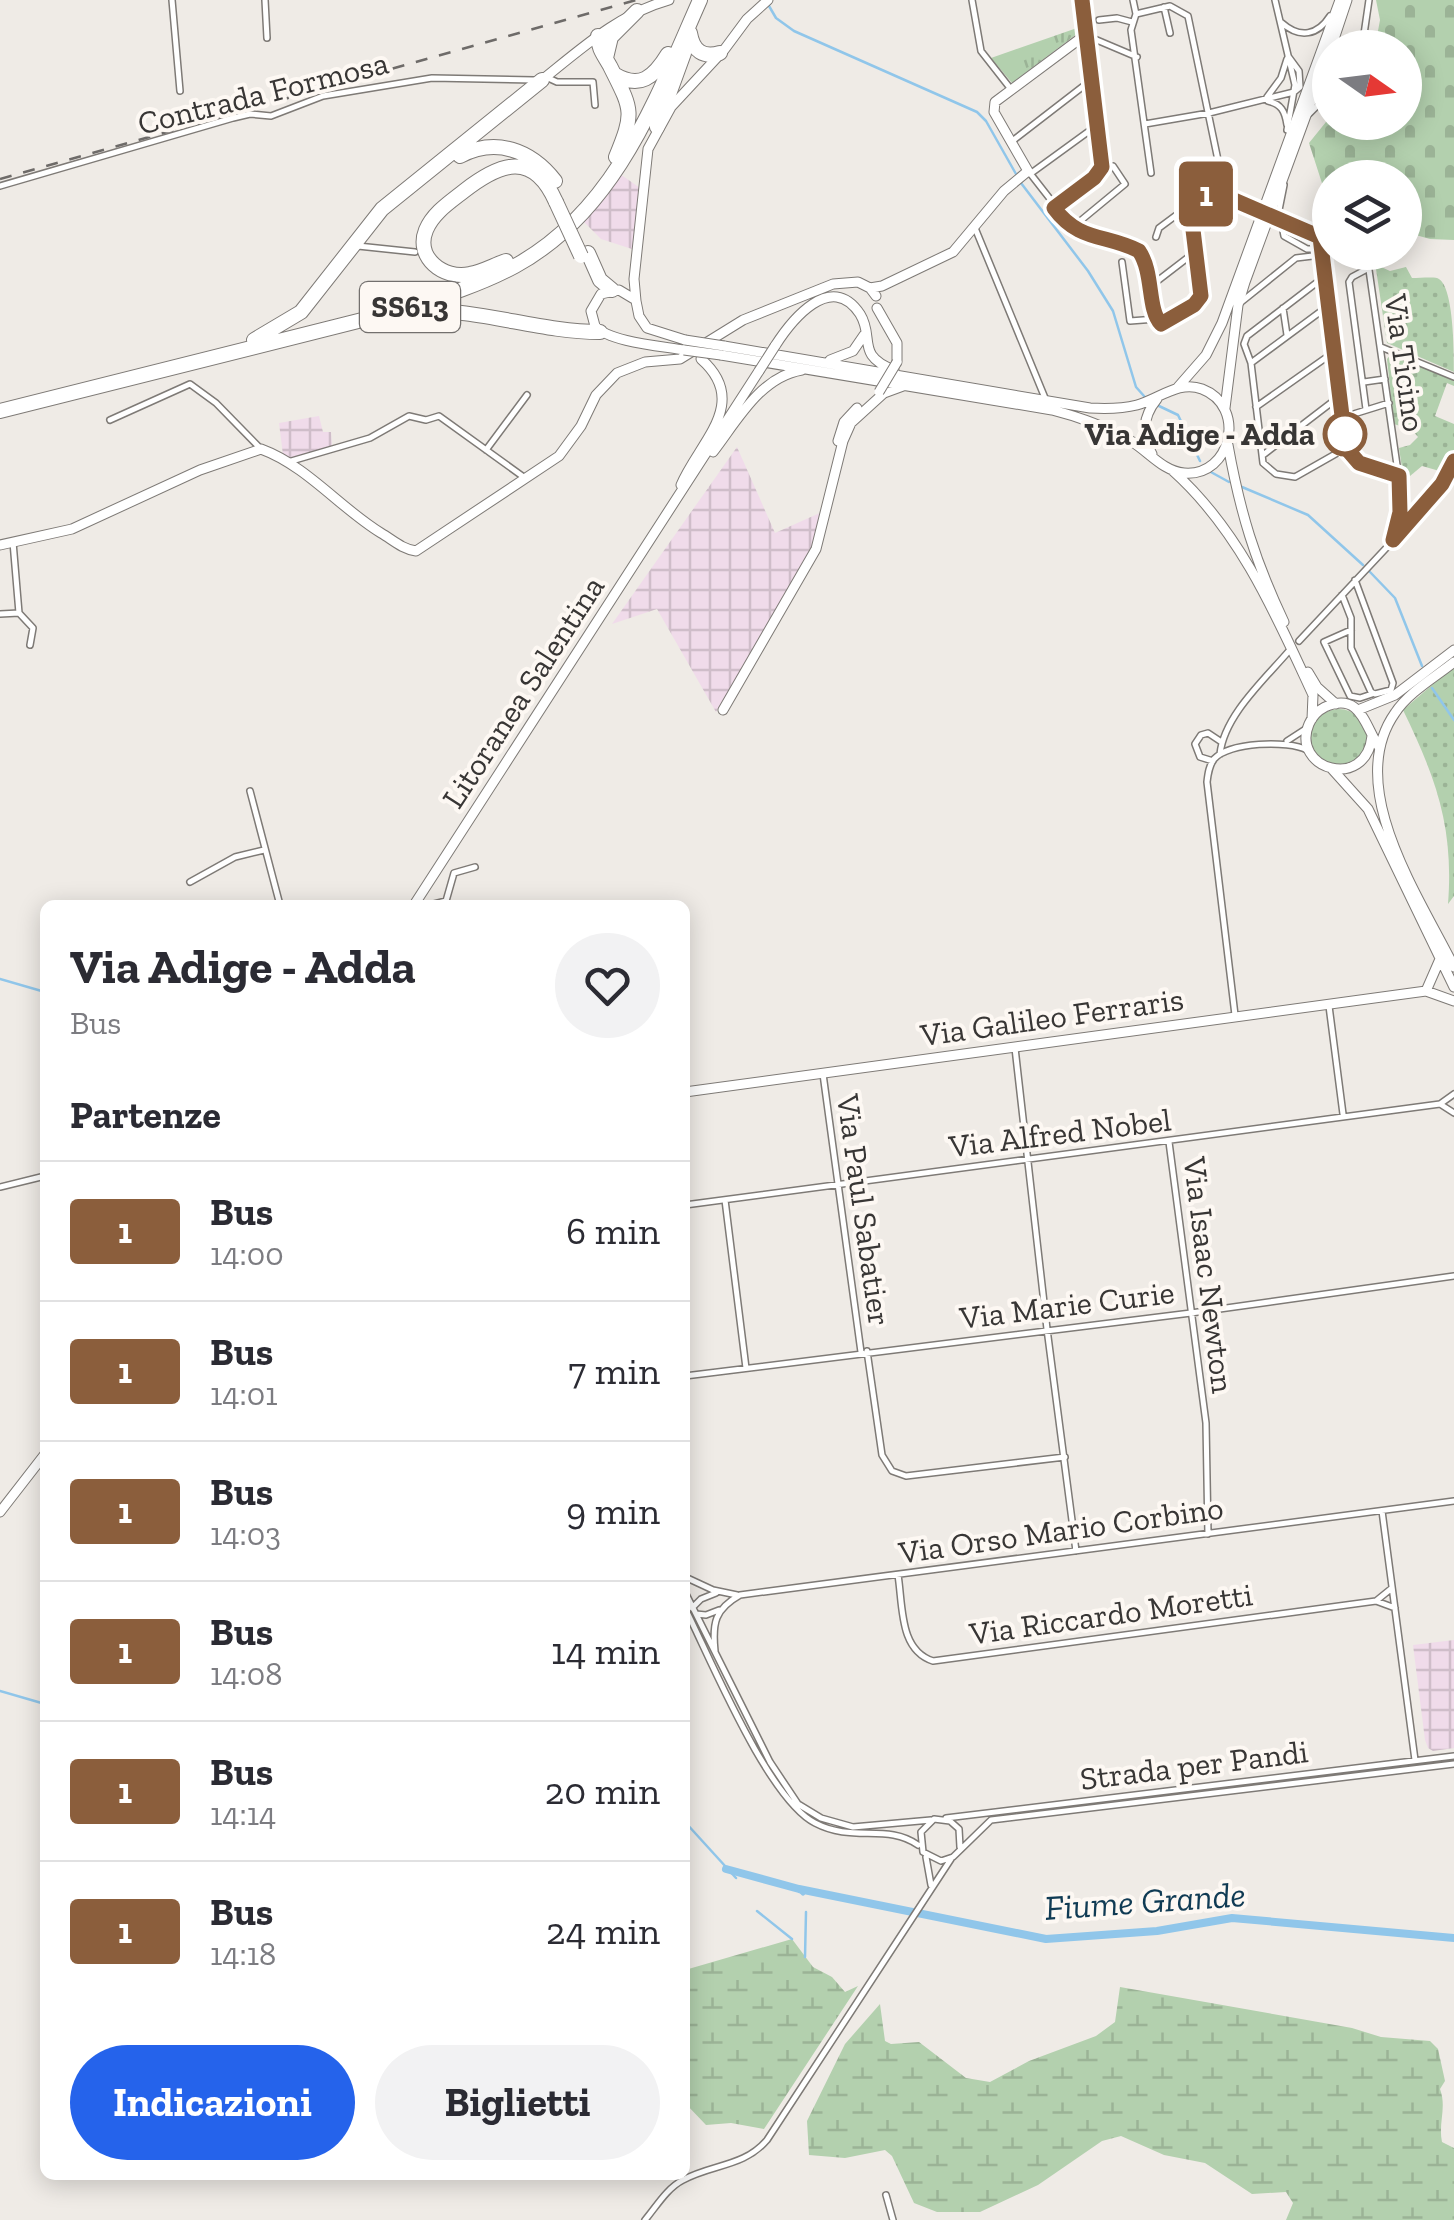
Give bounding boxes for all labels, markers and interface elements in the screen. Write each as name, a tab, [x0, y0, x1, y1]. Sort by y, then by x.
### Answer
north arrow	[1312, 30, 1422, 140]
map controls	[1312, 30, 1422, 270]
street label: Contrada Formosa	[134, 43, 392, 143]
button: layers	[1312, 160, 1422, 270]
line badge: 1	[1174, 162, 1238, 226]
text: 1	[1199, 173, 1213, 215]
road number: SS613	[360, 282, 460, 332]
street label: Via Ticino	[1376, 291, 1433, 434]
marker: Via Adige - Adda	[1324, 413, 1366, 455]
place label: Via Adige - Adda	[1084, 415, 1315, 453]
street label: Litoranea Salentina	[434, 569, 612, 815]
button: heart	[555, 933, 660, 1038]
text: Via Adige - Adda	[70, 938, 416, 995]
street label: Via Galileo Ferraris	[917, 980, 1186, 1054]
text: Bus	[70, 1004, 121, 1042]
street label: Via Paul Sabatier	[829, 1091, 899, 1328]
text: Partenze	[70, 1092, 221, 1138]
street label: Via Alfred Nobel	[946, 1101, 1173, 1166]
street label: Via Isaac Newton	[1176, 1154, 1242, 1396]
text: Bus	[210, 1189, 273, 1235]
text: 6 min	[566, 1208, 660, 1254]
text: 1	[118, 1210, 132, 1252]
text: 14:00	[210, 1235, 284, 1273]
street label: Via Marie Curie	[957, 1273, 1176, 1337]
text: Bus	[210, 1329, 273, 1375]
text: 7 min	[568, 1348, 660, 1394]
text: 1	[118, 1350, 132, 1392]
text: 14:01	[210, 1375, 278, 1413]
text: Bus	[210, 1469, 273, 1515]
text: 9 min	[566, 1488, 660, 1534]
street label: Via Orso Mario Corbino	[895, 1488, 1226, 1572]
text: 1	[118, 1490, 132, 1532]
text: 14:03	[210, 1515, 281, 1553]
street label: Via Riccardo Moretti	[966, 1575, 1255, 1653]
text: Bus	[210, 1609, 273, 1655]
text: 14 min	[551, 1628, 660, 1674]
text: 1	[118, 1630, 132, 1672]
text: 14:08	[210, 1655, 282, 1693]
street label: Strada per Pandi	[1078, 1732, 1310, 1798]
text: Bus	[210, 1749, 273, 1795]
text: 20 min	[545, 1768, 660, 1814]
text: 1	[118, 1770, 132, 1812]
text: 14:14	[210, 1795, 276, 1833]
water label: Fiume Grande	[1043, 1873, 1247, 1929]
text: Bus	[210, 1889, 273, 1935]
text: 24 min	[546, 1908, 660, 1954]
text: 1	[118, 1910, 132, 1952]
text: 14:18	[210, 1935, 276, 1973]
button: Indicazioni	[70, 2045, 355, 2160]
button: Biglietti	[375, 2045, 660, 2160]

